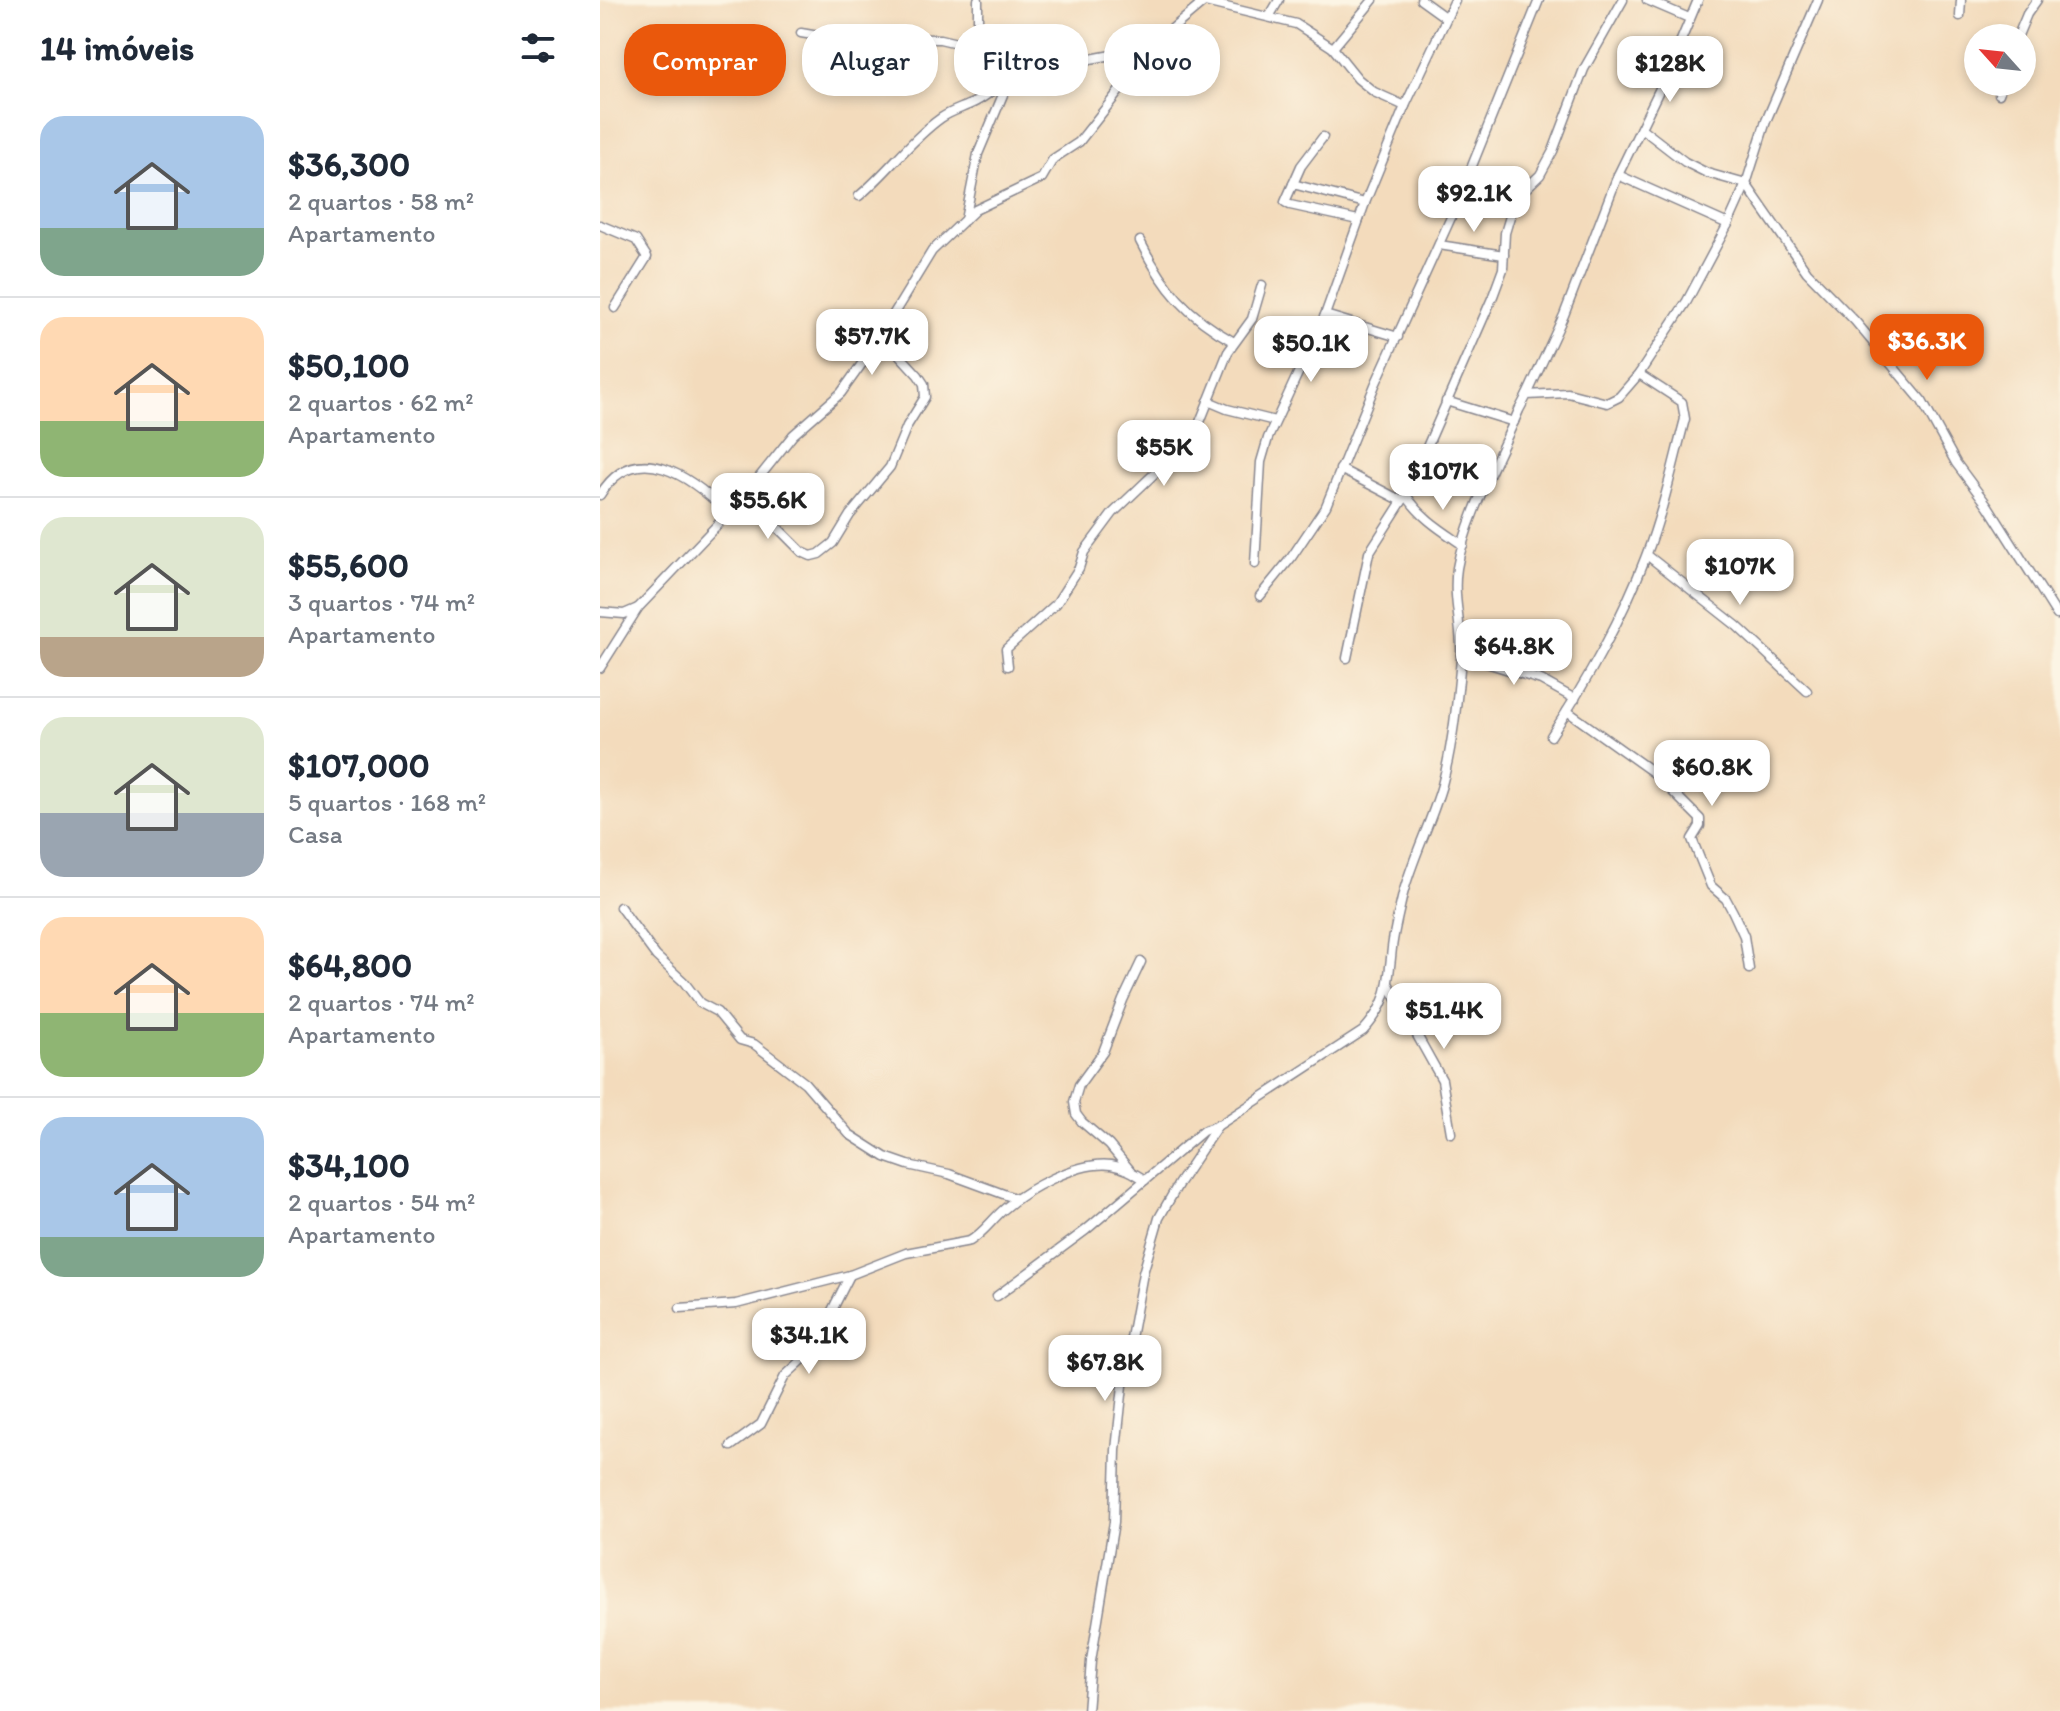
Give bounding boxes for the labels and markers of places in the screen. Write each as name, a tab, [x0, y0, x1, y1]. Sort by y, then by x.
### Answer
pin: $128K	[1614, 36, 1726, 104]
pin: $92.1K	[1409, 166, 1539, 234]
pin: $57.7K	[807, 309, 937, 377]
pin: $36.3K	[1862, 314, 1992, 382]
pin: $50.1K	[1246, 316, 1376, 384]
pin: $55K	[1117, 420, 1211, 488]
pin: $107K	[1387, 444, 1499, 512]
pin: $55.6K	[703, 473, 833, 541]
pin: $107K	[1684, 539, 1796, 607]
pin: $64.8K	[1449, 619, 1579, 687]
pin: $60.8K	[1647, 740, 1777, 808]
pin: $51.4K	[1379, 983, 1509, 1051]
pin: $34.1K	[744, 1308, 874, 1376]
pin: $67.8K	[1040, 1335, 1170, 1403]

